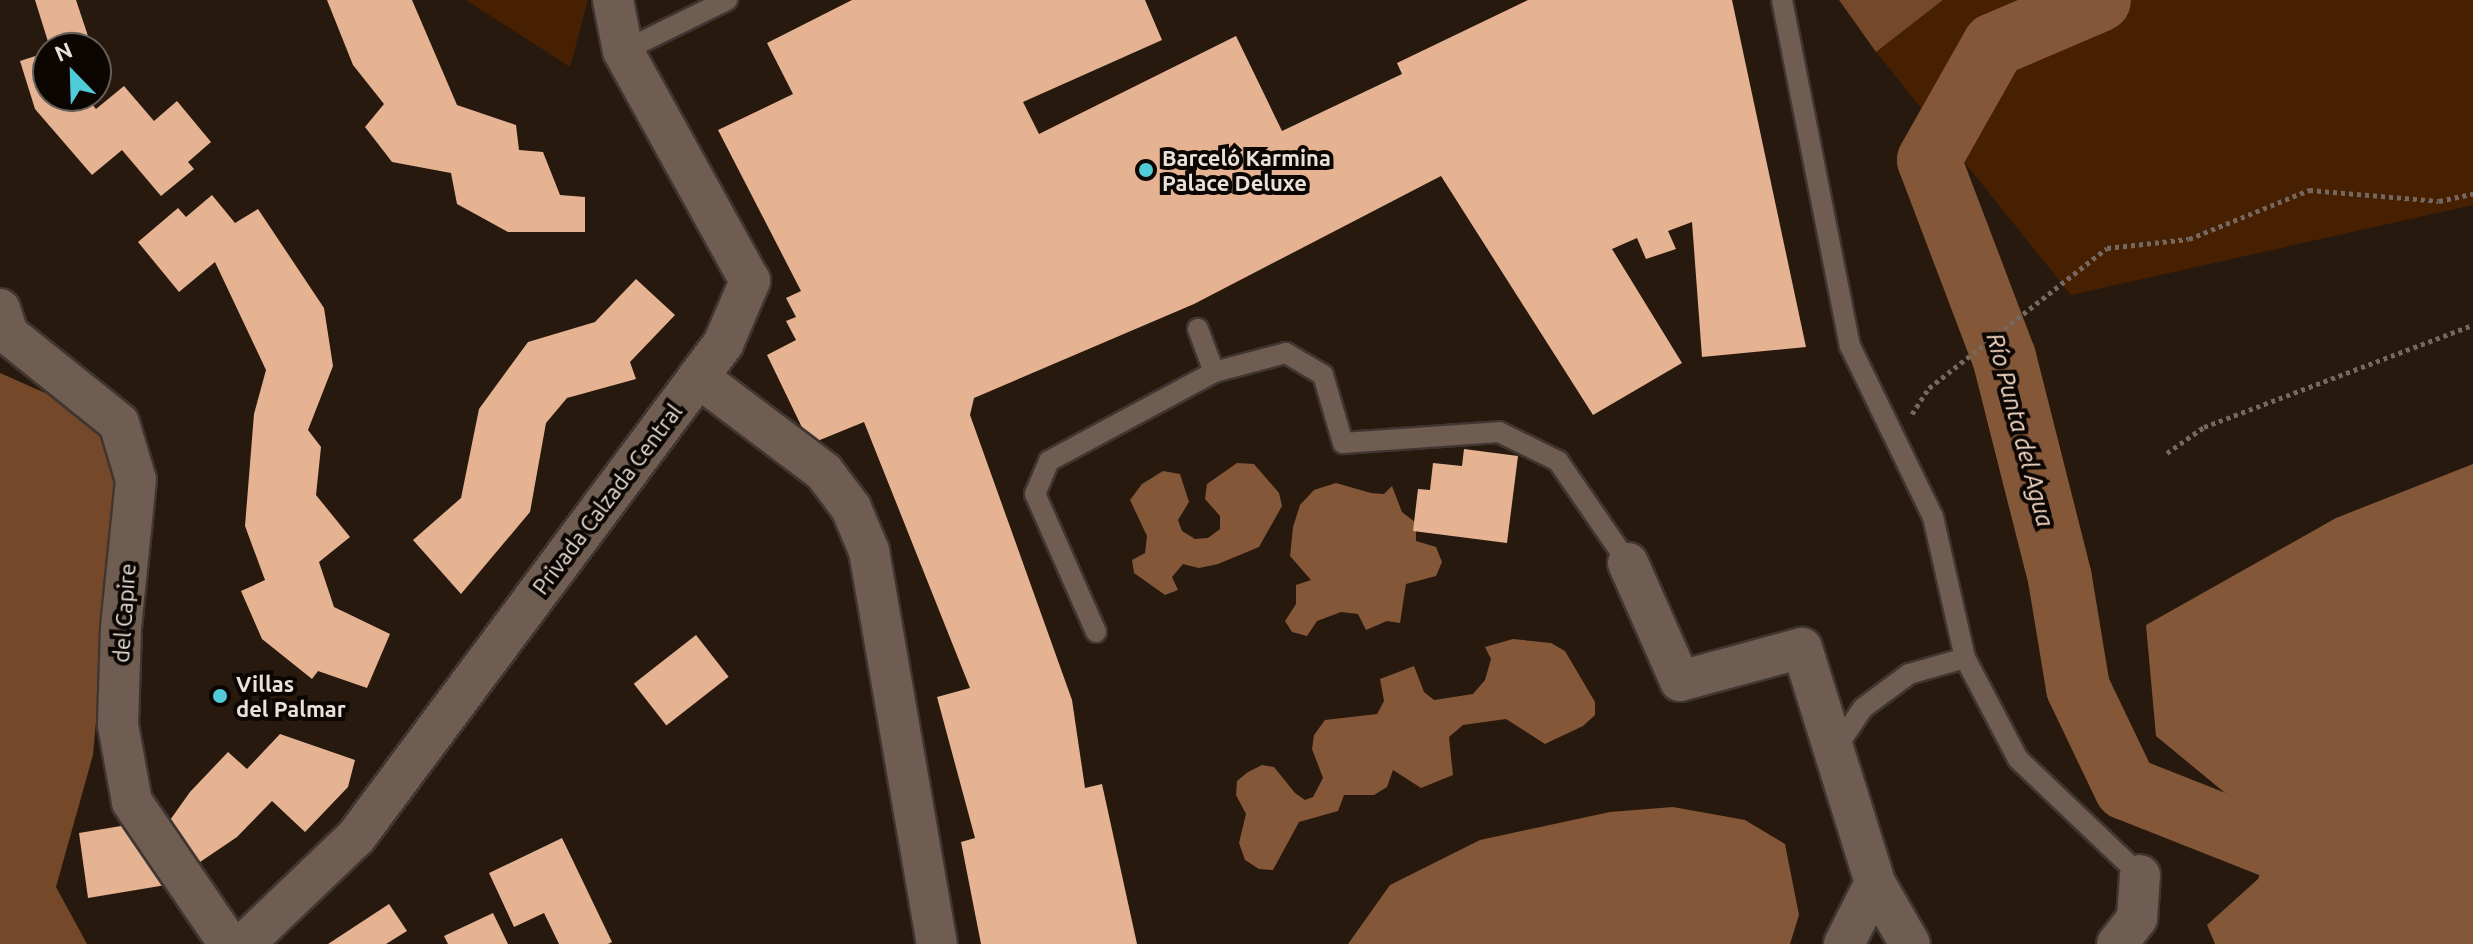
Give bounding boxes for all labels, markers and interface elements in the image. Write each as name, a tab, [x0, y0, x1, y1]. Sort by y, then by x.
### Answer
north arrow	[32, 32, 112, 112]
text: N	[51, 37, 76, 66]
place label: Barceló Karmina Palace Deluxe	[1162, 144, 1331, 196]
marker: Barceló Karmina Palace Deluxe	[1137, 161, 1155, 179]
water label: Río Punta del Agua	[1980, 330, 2060, 530]
street label: Privada Calzada Central	[527, 399, 687, 599]
street label: del Capire	[107, 563, 141, 663]
place label: Villas del Palmar	[236, 670, 346, 722]
marker: Villas del Palmar	[211, 687, 229, 705]

